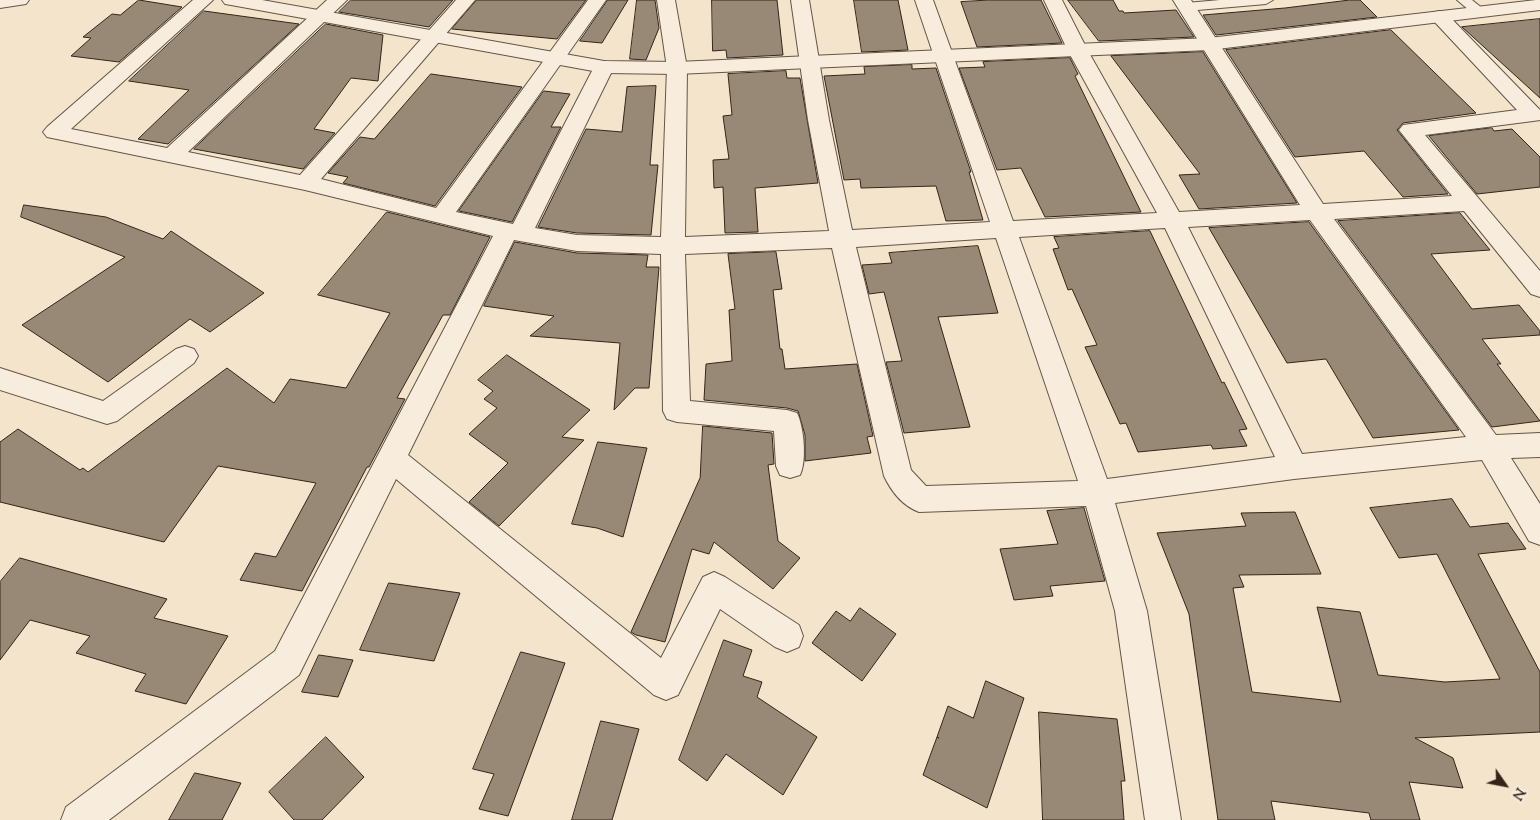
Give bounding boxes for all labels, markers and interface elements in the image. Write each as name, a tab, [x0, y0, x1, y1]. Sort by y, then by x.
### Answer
north arrow	[1480, 760, 1530, 810]
text: N	[1506, 783, 1529, 803]

